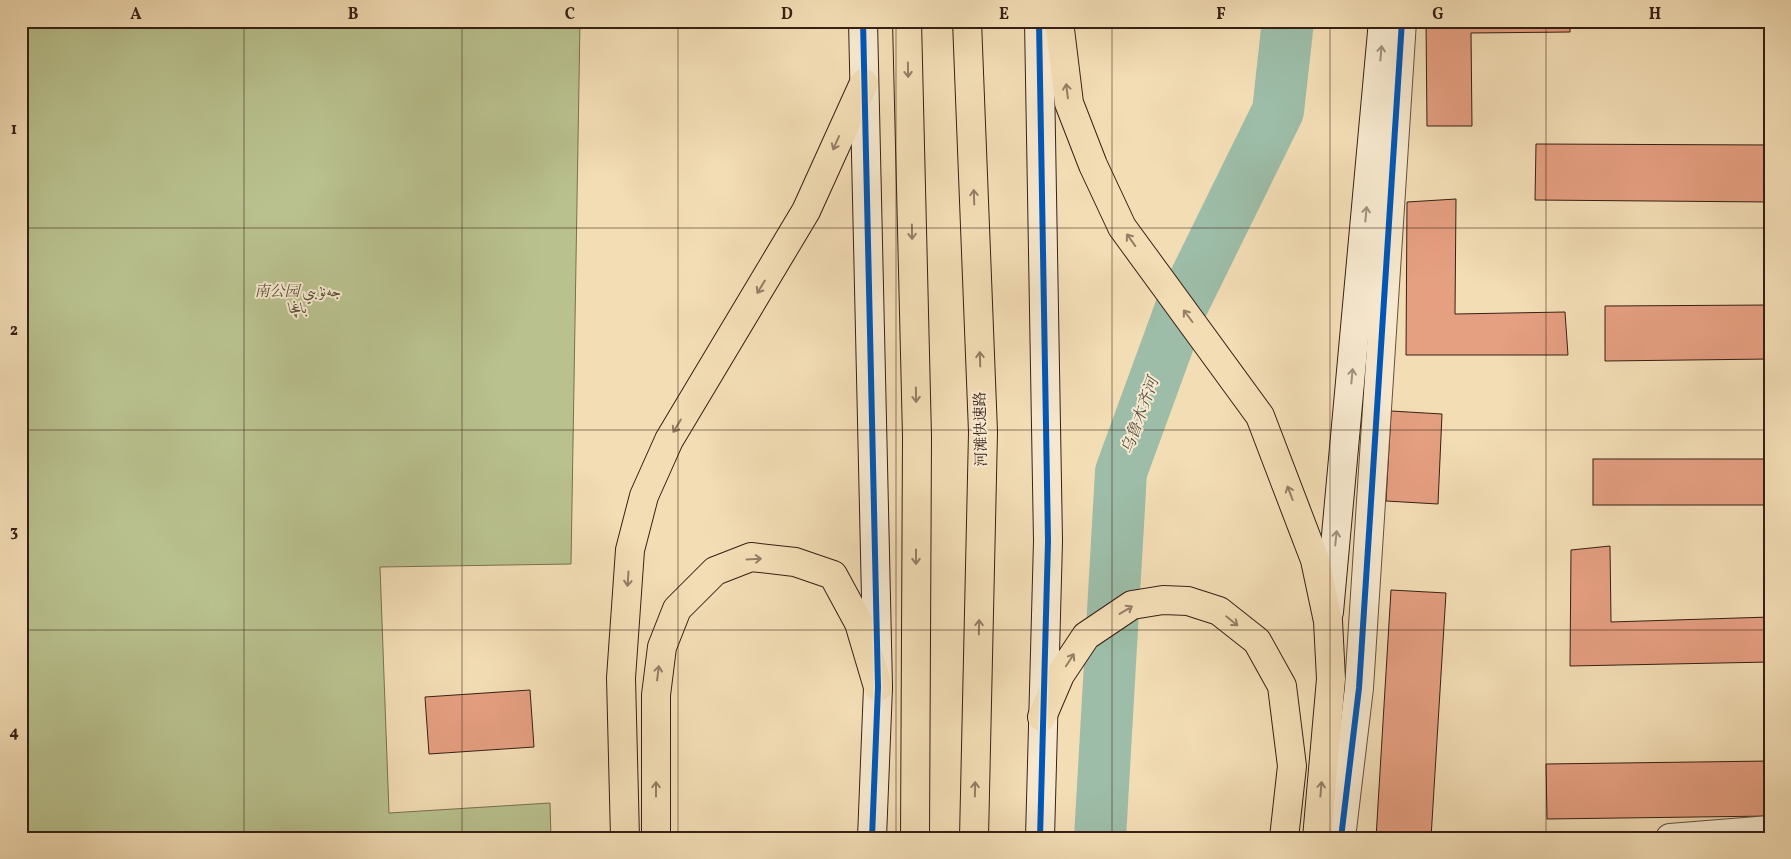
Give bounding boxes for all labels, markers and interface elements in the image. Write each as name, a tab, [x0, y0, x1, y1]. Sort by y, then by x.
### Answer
text: A	[130, 4, 142, 26]
text: B	[348, 4, 359, 26]
text: C	[565, 4, 575, 26]
text: D	[781, 4, 793, 26]
text: E	[999, 4, 1009, 26]
text: F	[1216, 4, 1226, 26]
text: G	[1432, 4, 1444, 26]
text: H	[1649, 4, 1661, 26]
one-way arrow	[1376, 45, 1385, 61]
one-way arrow	[903, 62, 913, 78]
one-way arrow	[1062, 84, 1072, 100]
text: 1	[11, 119, 17, 141]
one-way arrow	[831, 135, 841, 150]
one-way arrow	[969, 189, 979, 206]
one-way arrow	[1361, 207, 1371, 223]
one-way arrow	[907, 224, 917, 240]
one-way arrow	[1126, 233, 1136, 247]
one-way arrow	[755, 279, 765, 293]
park label: 南公园 جەنۇبىي باغچا	[254, 282, 342, 320]
one-way arrow	[1183, 310, 1194, 323]
text: 2	[10, 320, 18, 342]
one-way arrow	[976, 351, 985, 367]
one-way arrow	[1347, 369, 1356, 385]
water label: 乌鲁木齐河	[1117, 372, 1166, 457]
one-way arrow	[911, 387, 920, 403]
street label: 河滩快速路	[971, 391, 993, 467]
one-way arrow	[672, 418, 682, 432]
one-way arrow	[1285, 486, 1294, 501]
text: 3	[10, 521, 18, 543]
one-way arrow	[1331, 530, 1341, 546]
one-way arrow	[911, 549, 921, 565]
one-way arrow	[745, 554, 761, 563]
one-way arrow	[624, 571, 633, 587]
one-way arrow	[1119, 604, 1133, 614]
one-way arrow	[1225, 615, 1238, 626]
one-way arrow	[974, 619, 984, 635]
one-way arrow	[1065, 653, 1075, 667]
one-way arrow	[653, 665, 663, 681]
text: 4	[9, 722, 19, 744]
one-way arrow	[651, 781, 661, 798]
one-way arrow	[971, 781, 980, 797]
one-way arrow	[1316, 781, 1326, 797]

